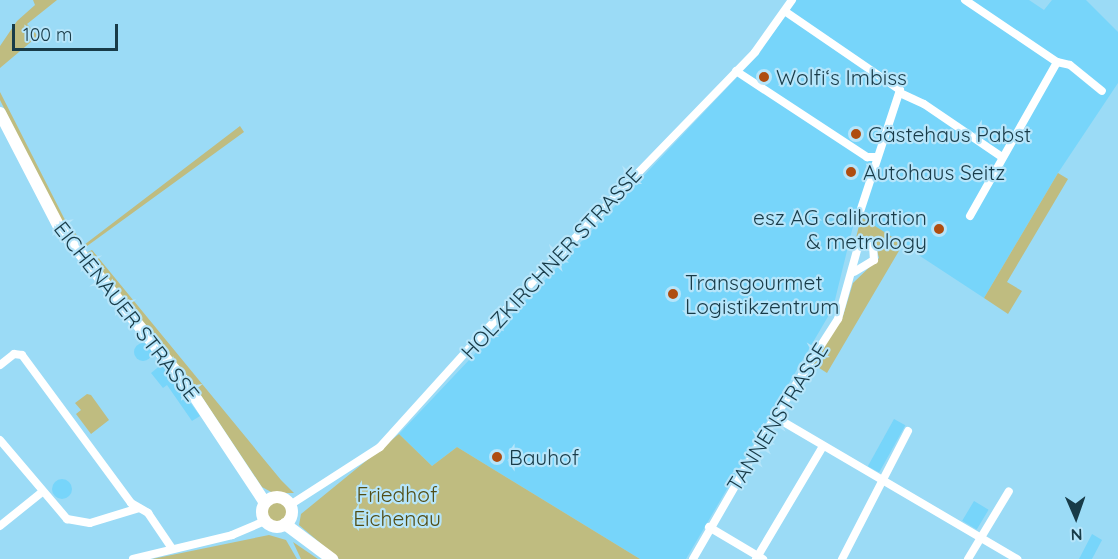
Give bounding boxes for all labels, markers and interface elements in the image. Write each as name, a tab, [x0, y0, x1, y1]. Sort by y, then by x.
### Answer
scale bar	[15, 12, 122, 50]
text: 100 m	[23, 23, 72, 46]
place label: Wolfi‘s Imbiss	[776, 64, 907, 90]
marker: Wolfi‘s Imbiss	[757, 70, 771, 84]
place label: Gästehaus Pabst	[868, 121, 1031, 147]
marker: Gästehaus Pabst	[849, 127, 863, 141]
place label: Autohaus Seitz	[863, 159, 1005, 185]
street label: HOLZKIRCHNER STRASSE	[456, 162, 646, 364]
marker: Autohaus Seitz	[844, 165, 858, 179]
place label: esz AG calibration & metrology	[753, 204, 927, 254]
street label: EICHENAUER STRASSE	[49, 216, 205, 406]
marker: esz AG calibration & metrology	[932, 222, 946, 236]
place label: Transgourmet Logistikzentrum	[685, 269, 839, 319]
marker: Transgourmet Logistikzentrum	[666, 287, 680, 301]
street label: TANNENSTRASSE	[721, 338, 833, 496]
place label: Bauhof	[509, 444, 579, 470]
marker: Bauhof	[490, 450, 504, 464]
park label: Friedhof Eichenau	[353, 481, 441, 531]
north arrow	[1046, 487, 1106, 547]
text: N	[1070, 525, 1083, 545]

